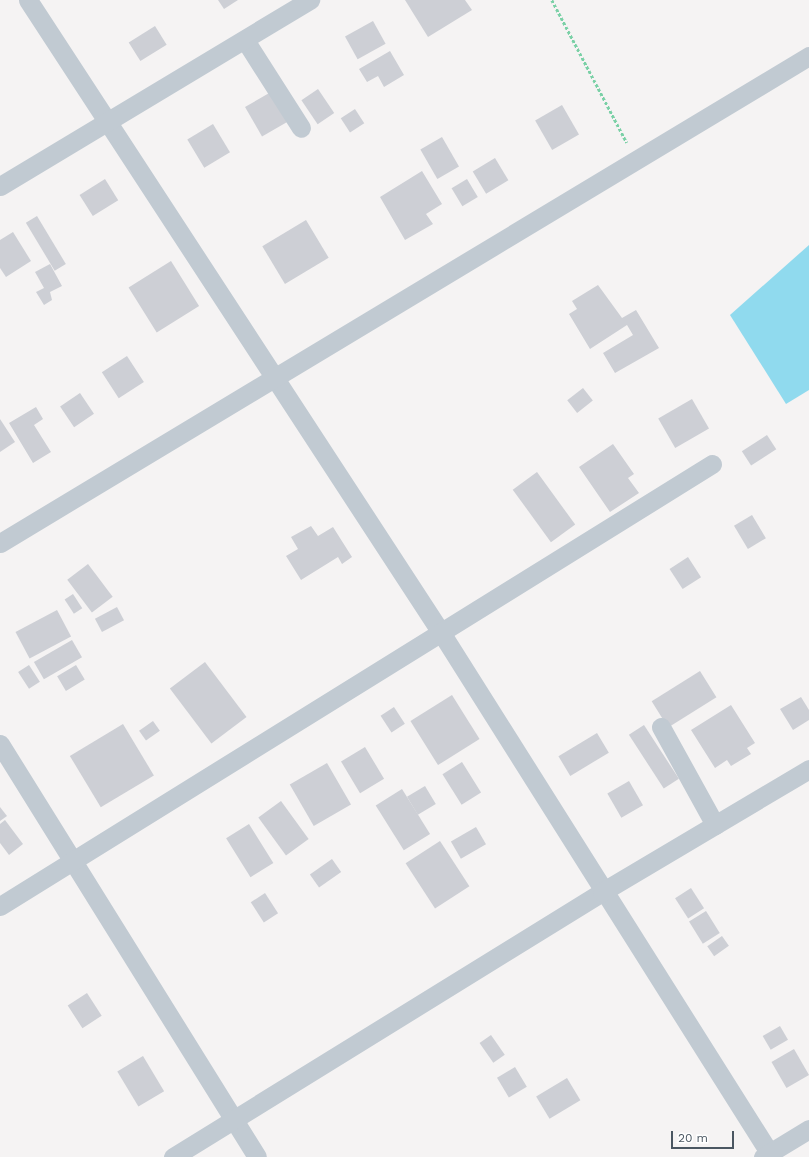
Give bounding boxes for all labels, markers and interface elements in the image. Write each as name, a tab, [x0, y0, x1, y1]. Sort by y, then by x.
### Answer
scale bar	[673, 1123, 736, 1149]
text: 20 m	[678, 1131, 708, 1145]

